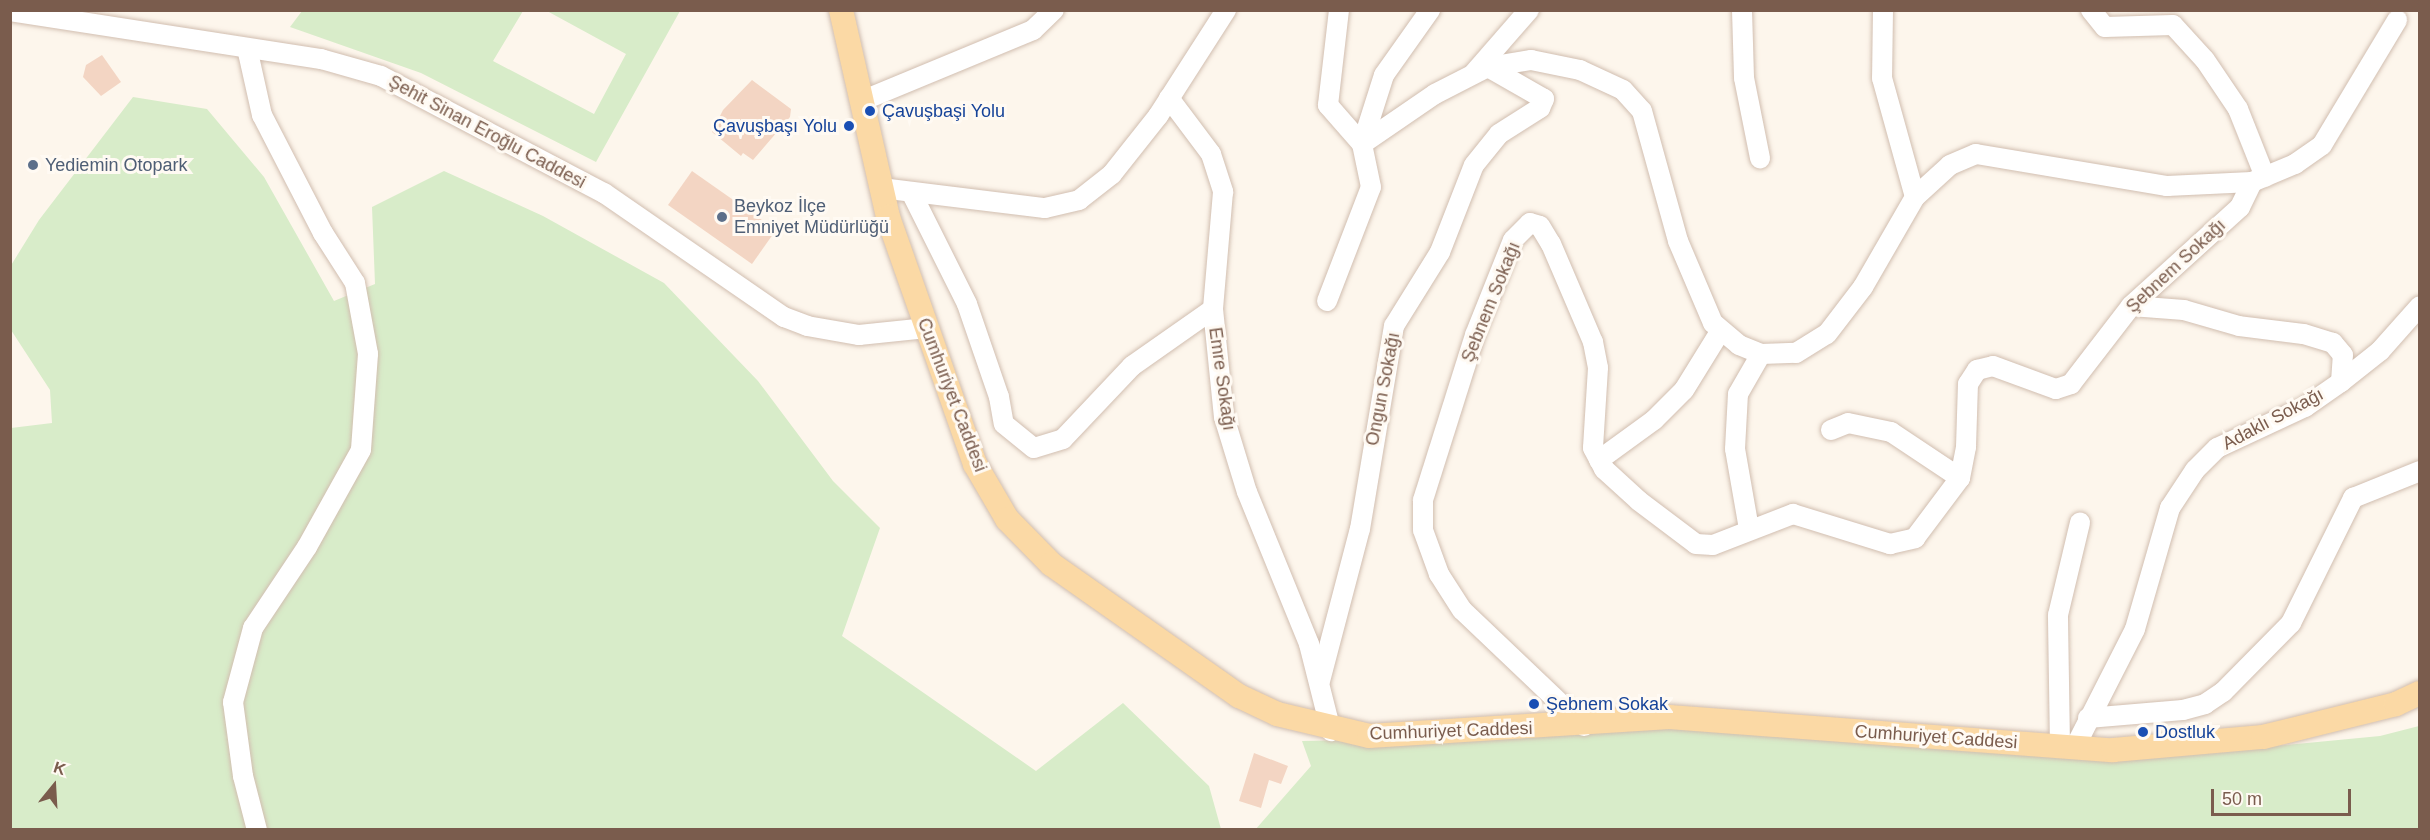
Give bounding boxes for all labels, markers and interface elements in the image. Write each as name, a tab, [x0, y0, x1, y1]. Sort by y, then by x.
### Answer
street label: Şehit Sinan Eroğlu Caddesi	[385, 71, 589, 193]
place label: Çavuşbaşi Yolu	[882, 100, 1005, 122]
marker: Çavuşbaşi Yolu	[863, 104, 877, 118]
place label: Çavuşbaşı Yolu	[713, 115, 837, 137]
marker: Çavuşbaşı Yolu	[842, 119, 856, 133]
place label: Yediemin Otopark	[45, 154, 187, 176]
marker: Yediemin Otopark	[26, 158, 40, 172]
place label: Beykoz İlçe Emniyet Müdürlüğü	[734, 196, 889, 238]
marker: Beykoz İlçe Emniyet Müdürlüğü	[715, 210, 729, 224]
street label: Şebnem Sokağı	[2122, 214, 2230, 318]
street label: Şebnem Sokağı	[1457, 239, 1525, 365]
street label: Cumhuriyet Caddesi	[913, 315, 991, 475]
street label: Emre Sokağı	[1204, 326, 1240, 432]
street label: Ongun Sokağı	[1361, 330, 1405, 448]
street label: Adaklı Sokağı	[2219, 383, 2327, 455]
place label: Şebnem Sokak	[1546, 693, 1668, 715]
marker: Şebnem Sokak	[1527, 697, 1541, 711]
street label: Cumhuriyet Caddesi	[1369, 717, 1533, 745]
street label: Cumhuriyet Caddesi	[1854, 721, 2018, 753]
place label: Dostluk	[2155, 721, 2215, 743]
marker: Dostluk	[2136, 725, 2150, 739]
north arrow	[24, 756, 84, 816]
text: K	[52, 759, 68, 778]
scale bar	[2214, 777, 2354, 815]
text: 50 m	[2222, 789, 2262, 809]

